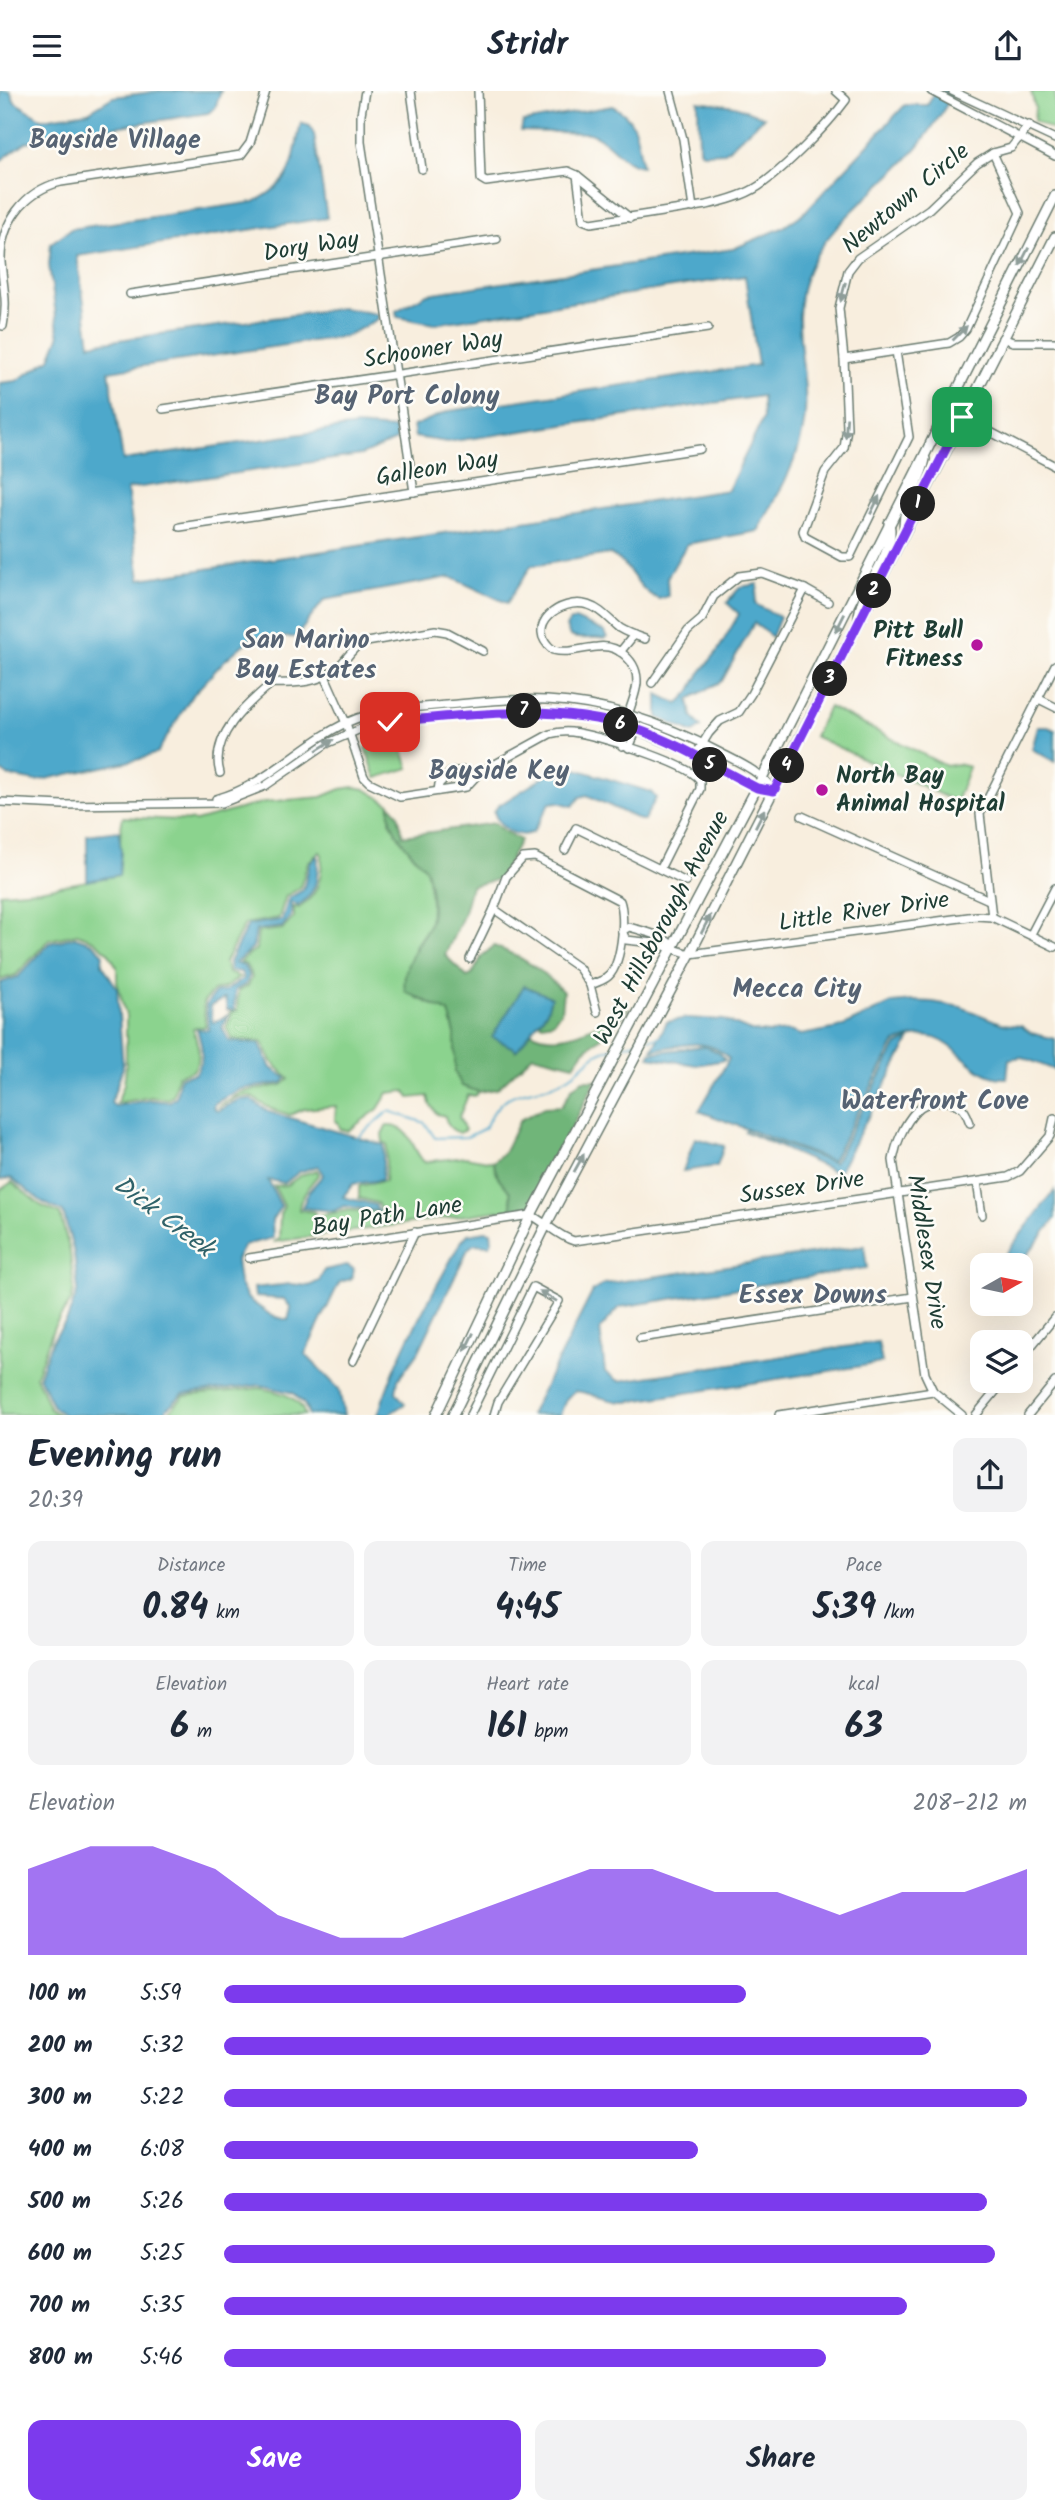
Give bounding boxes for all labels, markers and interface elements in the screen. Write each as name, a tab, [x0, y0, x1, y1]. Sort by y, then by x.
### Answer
text: Stridr	[487, 20, 568, 71]
icon: menu	[28, 27, 66, 65]
icon: share	[989, 27, 1027, 65]
district label: Bayside Village	[29, 120, 201, 162]
street label: Newtown Circle	[833, 133, 979, 265]
street label: Dory Way	[260, 220, 362, 274]
one-way arrow	[1018, 247, 1029, 267]
one-way arrow	[837, 281, 848, 303]
street label: Schooner Way	[361, 320, 506, 380]
one-way arrow	[951, 325, 968, 342]
district label: Bay Port Colony	[315, 376, 500, 418]
pin	[932, 387, 992, 447]
icon: arrive	[943, 398, 981, 436]
one-way arrow	[840, 417, 851, 439]
street label: Galleon Way	[373, 440, 502, 498]
pin: 1	[900, 487, 936, 521]
text: 1	[915, 488, 920, 518]
one-way arrow	[869, 495, 881, 515]
pin: 2	[856, 573, 892, 609]
text: 2	[868, 575, 879, 605]
place label: Pitt Bull Fitness	[873, 612, 964, 679]
one-way arrow	[834, 613, 845, 633]
district label: San Marino Bay Estates	[235, 620, 377, 692]
marker: Pitt Bull Fitness	[969, 637, 985, 653]
pin: 3	[812, 661, 848, 697]
text: 3	[824, 663, 835, 693]
pin	[360, 692, 420, 752]
pin: 7	[506, 693, 542, 729]
text: 7	[519, 695, 528, 725]
icon: check	[371, 703, 409, 741]
pin: 6	[604, 707, 638, 743]
text: 6	[615, 709, 626, 739]
one-way arrow	[315, 739, 335, 752]
pin: 5	[692, 747, 728, 783]
text: 5	[705, 749, 714, 779]
pin: 4	[770, 749, 804, 783]
text: 4	[781, 750, 792, 780]
district label: Bayside Key	[429, 751, 570, 793]
place label: North Bay Animal Hospital	[836, 757, 1005, 824]
marker: North Bay Animal Hospital	[814, 782, 830, 798]
street label: West Hillsborough Avenue	[584, 804, 741, 1052]
one-way arrow	[755, 808, 766, 828]
street label: Little River Drive	[776, 881, 952, 943]
one-way arrow	[700, 914, 711, 934]
district label: Mecca City	[732, 969, 862, 1011]
district label: Waterfront Cove	[841, 1081, 1029, 1123]
one-way arrow	[574, 1153, 585, 1173]
street label: Sussex Drive	[737, 1160, 867, 1216]
water label: Dick Creek	[104, 1165, 225, 1271]
street label: Middlesex Drive	[895, 1172, 958, 1332]
street label: Bay Path Lane	[309, 1186, 465, 1248]
north arrow	[970, 1253, 1032, 1316]
map controls	[970, 1253, 1033, 1393]
district label: Essex Downs	[739, 1275, 887, 1317]
one-way arrow	[538, 1290, 558, 1303]
button: layers	[970, 1330, 1033, 1393]
one-way arrow	[464, 1332, 475, 1352]
text: Evening run	[28, 1427, 222, 1487]
button: share	[953, 1438, 1027, 1512]
text: 20:39	[28, 1483, 83, 1519]
text: Distance	[157, 1551, 225, 1581]
text: Time	[508, 1551, 547, 1581]
text: Pace	[846, 1551, 882, 1581]
text: 0.84	[142, 1581, 208, 1637]
text: 4:45	[495, 1581, 560, 1637]
text: 5:39	[813, 1581, 876, 1637]
text: km	[208, 1598, 240, 1628]
text: /km	[876, 1598, 915, 1628]
text: Elevation	[155, 1670, 227, 1700]
text: Heart rate	[486, 1670, 569, 1700]
text: kcal	[848, 1670, 879, 1700]
text: 6	[170, 1700, 189, 1756]
text: 161	[487, 1700, 527, 1756]
text: 63	[845, 1700, 883, 1756]
text: m	[189, 1717, 212, 1747]
text: bpm	[527, 1717, 568, 1747]
text: Elevation	[28, 1786, 115, 1822]
text: 208–212 m	[913, 1786, 1027, 1822]
text: 100 m	[28, 1976, 86, 2012]
text: 5:59	[140, 1976, 182, 2012]
text: 200 m	[28, 2028, 93, 2064]
text: 5:32	[140, 2028, 185, 2064]
text: 300 m	[28, 2080, 92, 2116]
text: 5:22	[140, 2080, 185, 2116]
text: 400 m	[28, 2132, 92, 2168]
text: 6:08	[140, 2132, 184, 2168]
text: 500 m	[28, 2184, 91, 2220]
text: 5:26	[140, 2184, 184, 2220]
text: 600 m	[28, 2236, 92, 2272]
text: 5:25	[140, 2236, 184, 2272]
text: 700 m	[28, 2288, 90, 2324]
text: 5:35	[140, 2288, 184, 2324]
text: 800 m	[28, 2340, 93, 2376]
text: 5:46	[140, 2340, 183, 2376]
button: Save	[28, 2420, 521, 2500]
button: Share	[535, 2420, 1027, 2500]

